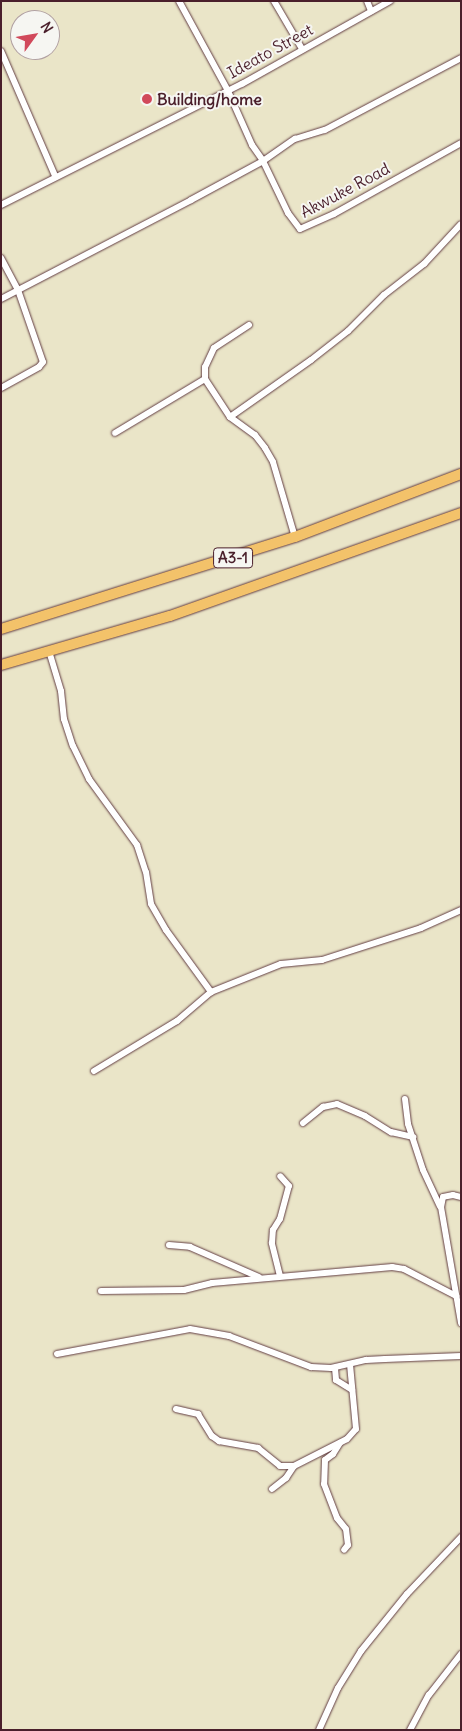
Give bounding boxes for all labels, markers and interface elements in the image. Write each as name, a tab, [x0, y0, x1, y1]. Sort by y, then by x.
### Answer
north arrow	[10, 10, 60, 60]
text: N	[37, 19, 57, 36]
street label: Ideato Street	[224, 20, 316, 82]
place label: Building/home	[157, 89, 262, 109]
marker: Building/home	[141, 93, 153, 105]
street label: Akwuke Road	[297, 158, 393, 222]
road number: A3-1	[213, 546, 253, 570]

